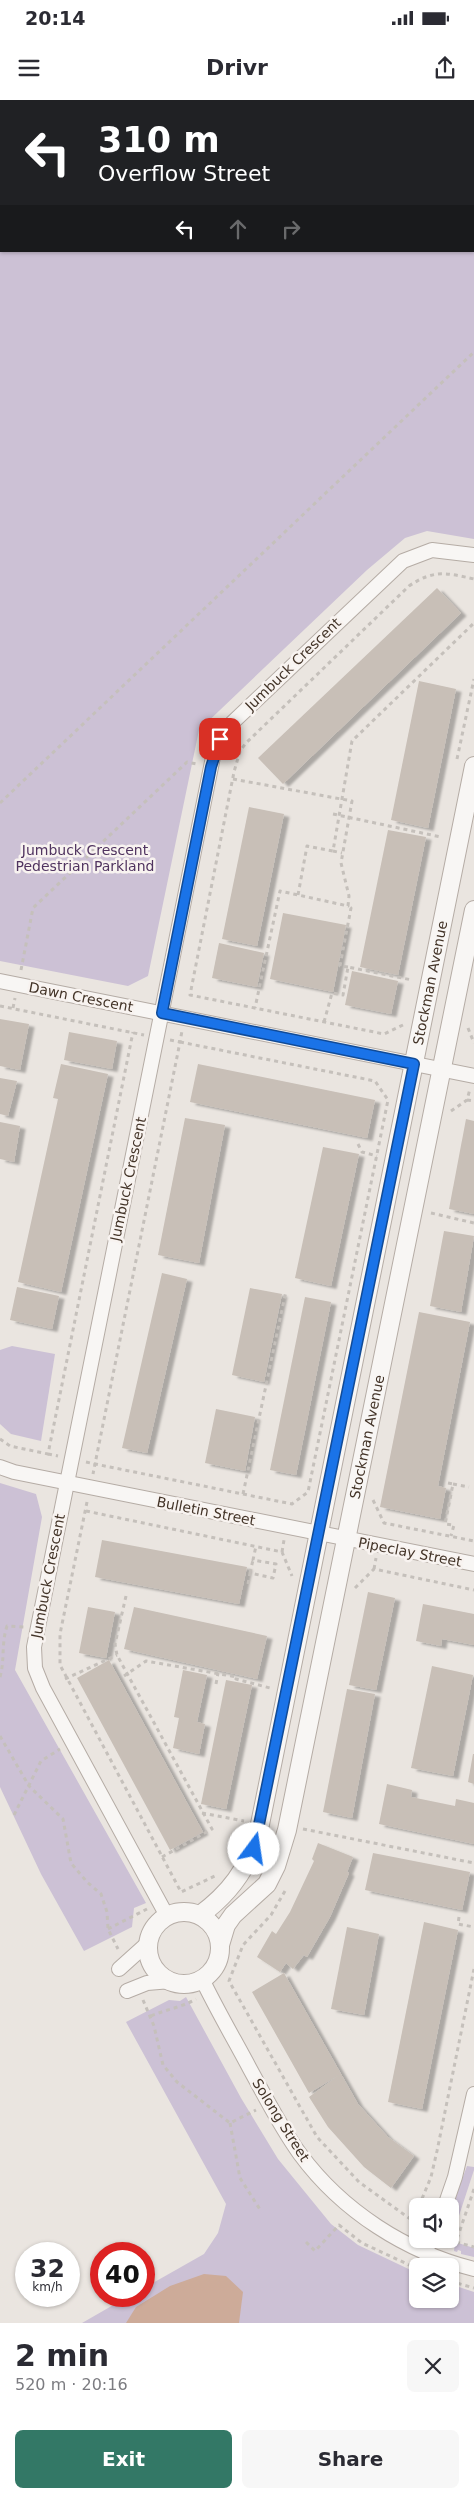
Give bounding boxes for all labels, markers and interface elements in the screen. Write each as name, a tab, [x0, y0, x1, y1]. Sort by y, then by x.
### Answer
text: 20:14	[25, 7, 85, 29]
icon: menu	[15, 54, 43, 82]
icon: share	[431, 54, 459, 82]
text: Drivr	[206, 55, 268, 80]
icon: left	[15, 120, 80, 185]
text: 310 m	[98, 120, 220, 160]
text: Overflow Street	[98, 161, 270, 186]
icon: left	[171, 215, 199, 243]
icon: ahead	[224, 215, 252, 243]
icon: right	[277, 215, 305, 243]
street label: Jumbuck Crescent	[241, 614, 344, 714]
pin	[199, 718, 241, 760]
icon: arrive	[206, 725, 234, 753]
park label: Jumbuck Crescent Pedestrian Parkland	[16, 842, 154, 874]
street label: Stockman Avenue	[410, 919, 451, 1046]
street label: Dawn Crescent	[27, 979, 135, 1015]
street label: Jumbuck Crescent	[107, 1115, 149, 1243]
street label: Stockman Avenue	[346, 1373, 387, 1500]
street label: Bulletin Street	[155, 1494, 257, 1529]
street label: Jumbuck Crescent	[28, 1512, 68, 1641]
street label: Pipeclay Street	[357, 1534, 464, 1570]
position arrow	[227, 1822, 279, 1874]
street label: Solong Street	[249, 2076, 313, 2165]
map controls	[409, 2198, 459, 2308]
button: sound	[409, 2198, 459, 2248]
speed limit sign: 40	[90, 2242, 155, 2307]
text: 32	[30, 2254, 65, 2283]
button: layers	[409, 2258, 459, 2308]
text: km/h	[32, 2280, 63, 2294]
text: 2 min	[15, 2338, 109, 2373]
button: close	[407, 2340, 459, 2392]
text: 520 m · 20:16	[15, 2375, 128, 2394]
button: Exit	[15, 2430, 232, 2488]
button: Share	[242, 2430, 459, 2488]

